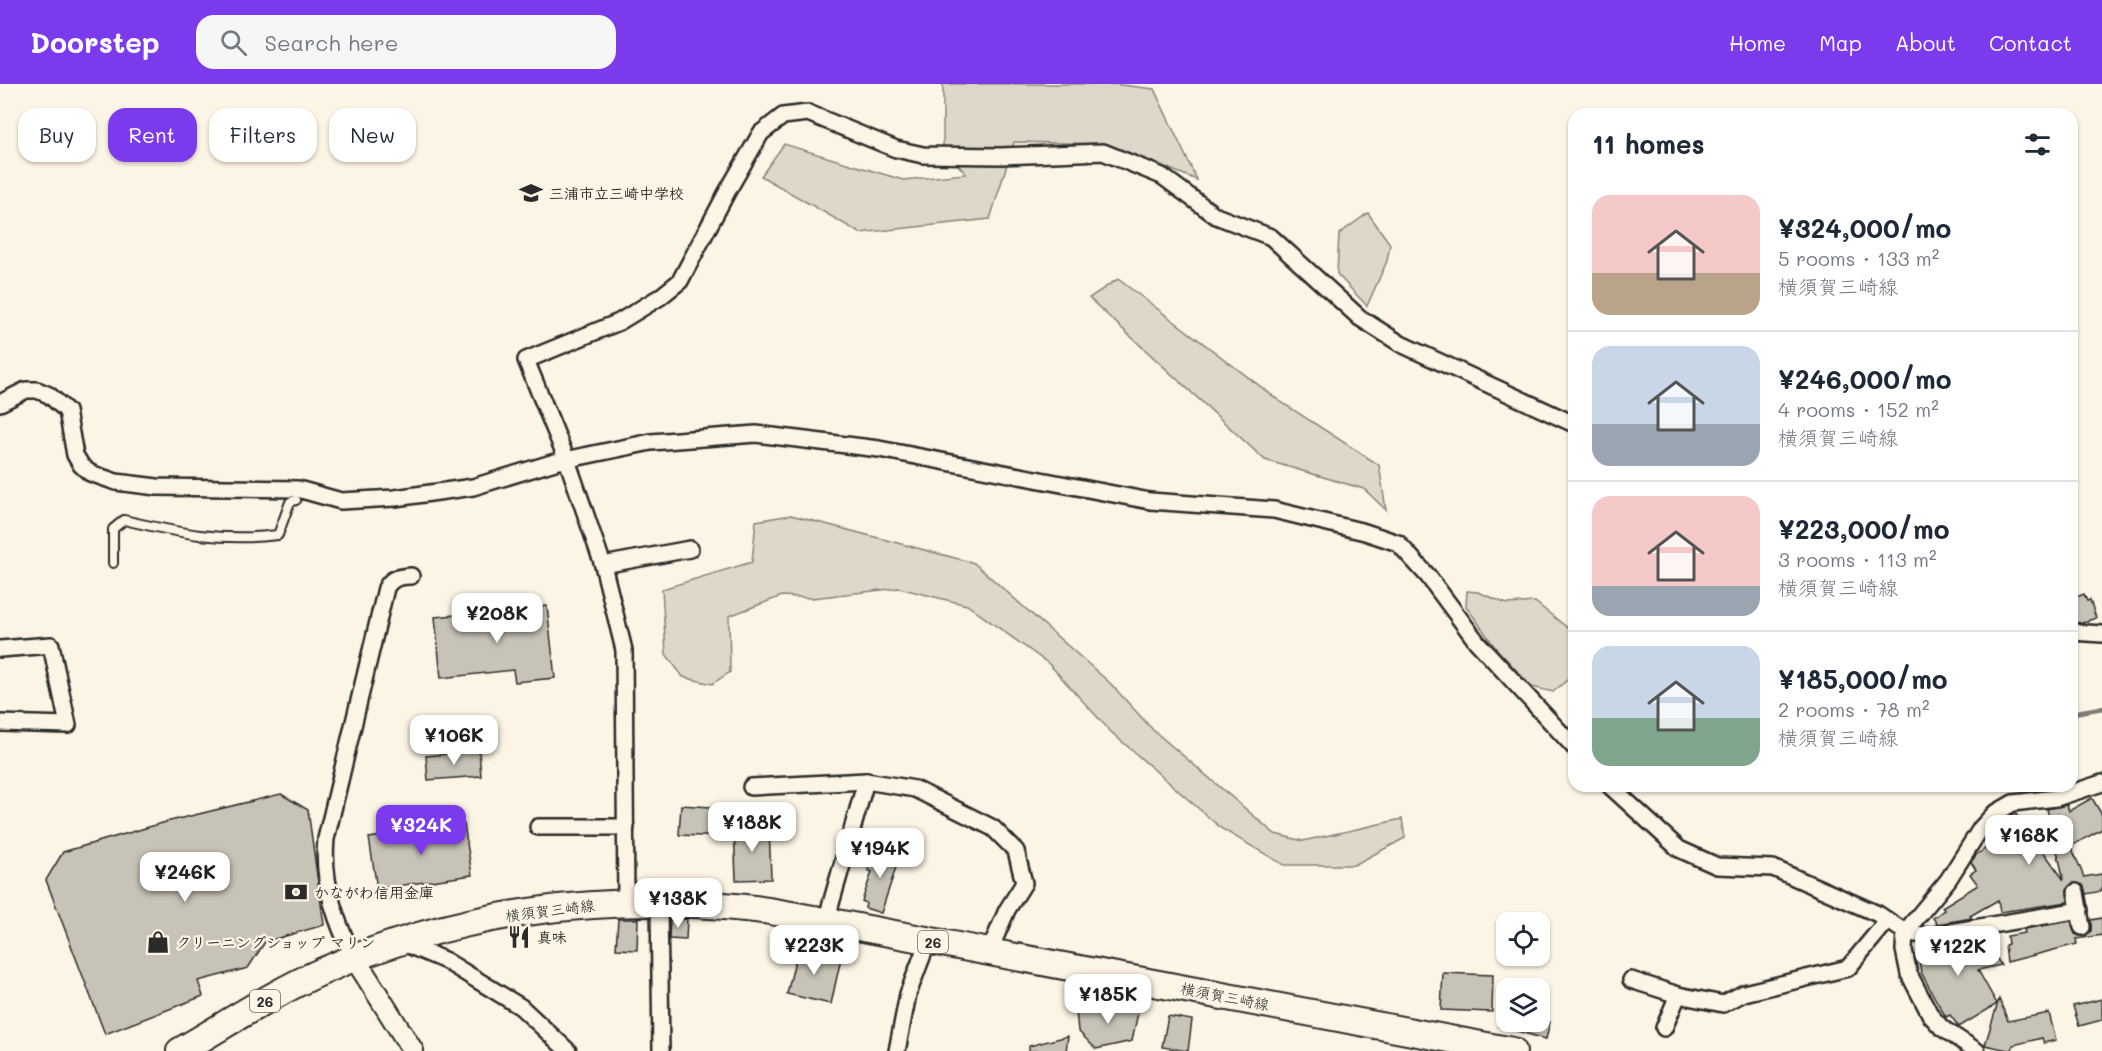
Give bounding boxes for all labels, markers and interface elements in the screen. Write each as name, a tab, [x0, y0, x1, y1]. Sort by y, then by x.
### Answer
search box	[196, 15, 616, 69]
text: Doorstep	[30, 24, 160, 60]
icon: search	[217, 26, 250, 59]
text: Search here	[265, 28, 398, 57]
text: Home	[1729, 29, 1786, 56]
text: Map	[1819, 29, 1862, 56]
text: About	[1895, 29, 1956, 56]
text: Contact	[1989, 29, 2072, 56]
chip: Buy	[18, 108, 96, 162]
chip: Rent	[108, 108, 197, 162]
chip: Filters	[209, 108, 317, 162]
chip: New	[329, 108, 416, 162]
text: 11 homes	[1592, 127, 1705, 161]
icon: filters	[2021, 128, 2054, 161]
school or university icon: 三浦市立三崎中学校	[518, 180, 544, 206]
place label: 三浦市立三崎中学校	[549, 183, 684, 203]
text: ¥324,000/mo	[1778, 211, 1951, 245]
icon: home	[1640, 219, 1712, 291]
text: 5 rooms · 133 m²	[1778, 245, 1939, 271]
text: 横須賀三崎線	[1778, 273, 1898, 299]
text: ¥246,000/mo	[1778, 362, 1952, 396]
icon: home	[1640, 370, 1712, 442]
text: 4 rooms · 152 m²	[1778, 396, 1939, 422]
text: 横須賀三崎線	[1778, 424, 1898, 450]
text: ¥223,000/mo	[1778, 512, 1949, 546]
icon: home	[1640, 520, 1712, 592]
text: 3 rooms · 113 m²	[1778, 546, 1937, 572]
text: 横須賀三崎線	[1778, 574, 1898, 600]
pin: ¥208K	[455, 593, 539, 644]
text: ¥208K	[466, 599, 528, 625]
text: ¥185,000/mo	[1778, 662, 1948, 696]
icon: home	[1640, 670, 1712, 742]
text: 2 rooms · 78 m²	[1778, 696, 1930, 722]
pin: ¥106K	[412, 715, 496, 766]
text: ¥106K	[424, 721, 484, 747]
text: 横須賀三崎線	[1778, 724, 1898, 750]
pin: ¥188K	[710, 802, 794, 853]
pin: ¥324K	[379, 805, 463, 856]
text: ¥188K	[722, 808, 782, 834]
text: ¥324K	[390, 811, 452, 837]
pin: ¥168K	[1987, 815, 2071, 866]
text: ¥168K	[1999, 821, 2059, 847]
pin: ¥194K	[838, 828, 922, 879]
text: ¥194K	[850, 834, 910, 860]
pin: ¥246K	[143, 852, 227, 903]
text: ¥246K	[154, 858, 216, 884]
pin: ¥138K	[636, 878, 720, 929]
bank icon: かながわ信用金庫	[283, 879, 309, 905]
place label: かながわ信用金庫	[314, 882, 434, 902]
text: ¥138K	[648, 884, 708, 910]
street label: 横須賀三崎線	[504, 895, 596, 925]
map controls	[1496, 912, 1550, 1032]
button: locate	[1496, 912, 1550, 966]
restaurant icon: 真味	[506, 924, 532, 950]
pin: ¥223K	[772, 925, 856, 976]
pin: ¥122K	[1916, 926, 2000, 977]
place label: 真味	[537, 927, 567, 947]
shop icon: クリーニングショップ マリン	[145, 929, 171, 955]
text: ¥223K	[784, 931, 844, 957]
road number: 26	[918, 931, 948, 953]
place label: クリーニングショップ マリン	[176, 932, 375, 952]
text: ¥122K	[1929, 932, 1987, 958]
pin: ¥185K	[1066, 974, 1150, 1025]
street label: 横須賀三崎線	[1179, 978, 1271, 1014]
button: layers	[1496, 978, 1550, 1032]
text: ¥185K	[1078, 980, 1138, 1006]
road number: 26	[250, 990, 280, 1012]

